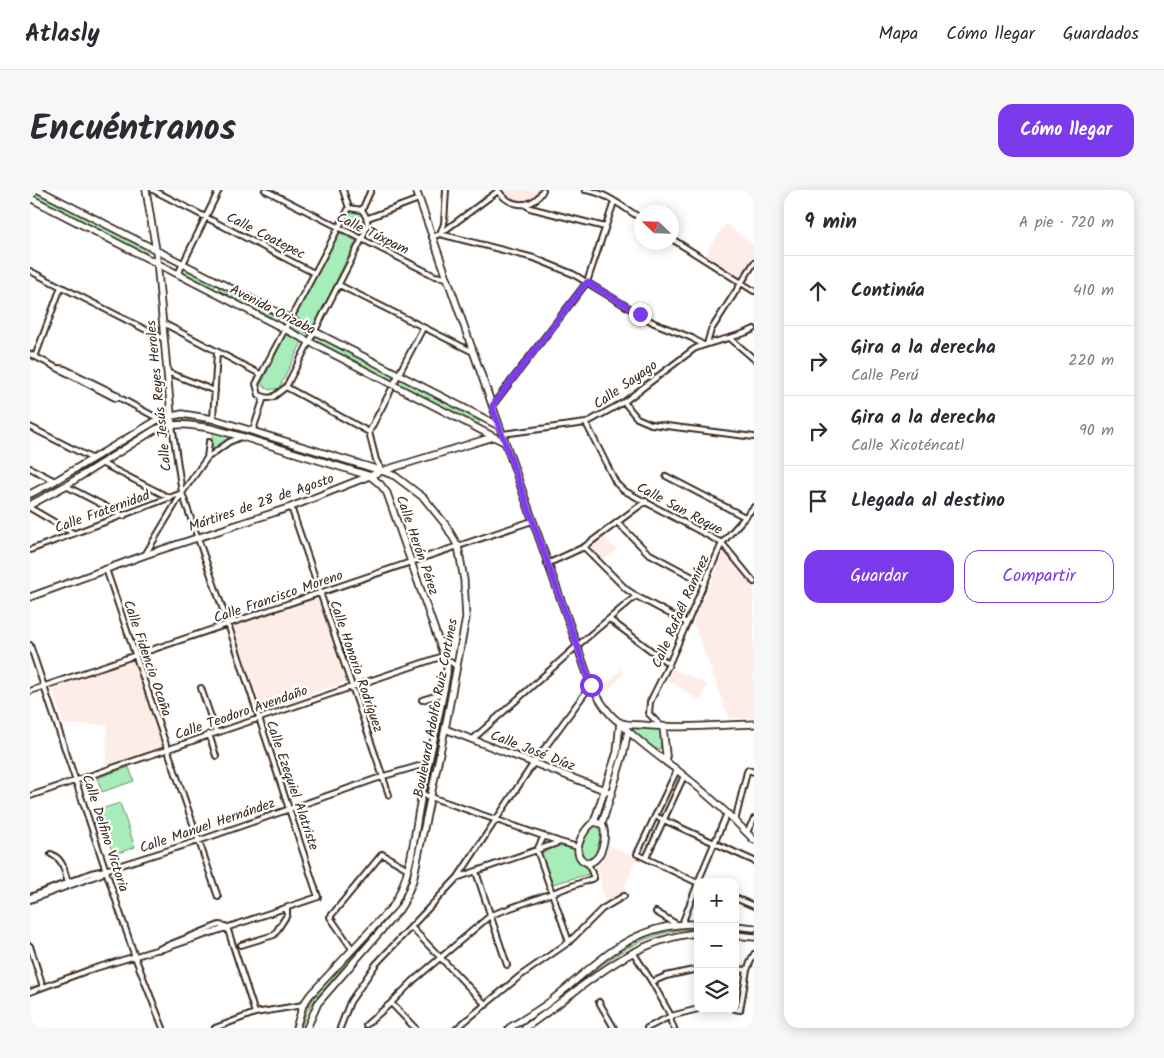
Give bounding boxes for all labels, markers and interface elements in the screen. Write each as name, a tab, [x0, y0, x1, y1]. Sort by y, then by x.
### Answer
text: Atlasly	[25, 15, 100, 54]
text: Mapa	[879, 20, 918, 49]
text: Cómo llegar	[946, 20, 1035, 49]
text: Guardados	[1063, 20, 1139, 49]
text: Encuéntranos	[30, 102, 236, 158]
button: Cómo llegar	[998, 104, 1134, 157]
north arrow	[634, 205, 679, 250]
text: 9 min	[804, 206, 857, 239]
street label: Calle Coatepec	[222, 207, 309, 265]
street label: Calle Túxpam	[333, 207, 413, 261]
text: A pie · 720 m	[1019, 210, 1114, 235]
text: Continúa	[851, 276, 925, 306]
icon: ahead	[804, 277, 832, 305]
text: 410 m	[1073, 278, 1114, 303]
street label: Avenida Orizaba	[226, 279, 319, 341]
route end	[629, 303, 652, 326]
street label: Calle Jesús Reyes Heroles	[140, 319, 178, 473]
text: Gira a la derecha	[851, 333, 996, 363]
icon: right	[804, 347, 832, 375]
text: 220 m	[1068, 348, 1114, 373]
street label: Calle Sayago	[589, 355, 662, 415]
text: Calle Perú	[851, 363, 918, 388]
text: Gira a la derecha	[851, 403, 996, 433]
icon: right	[804, 417, 832, 445]
text: 90 m	[1079, 418, 1114, 443]
text: Calle Xicoténcatl	[851, 433, 964, 458]
street label: Mártires de 28 de Agosto	[186, 468, 337, 538]
street label: Calle San Roque	[632, 477, 727, 541]
street label: Calle Fraternidad	[52, 484, 154, 539]
text: Llegada al destino	[851, 486, 1005, 516]
icon: arrive	[804, 487, 832, 515]
street label: Calle Herón Pérez	[390, 492, 444, 598]
button: Guardar	[804, 550, 954, 603]
button: Compartir	[964, 550, 1114, 603]
street label: Calle Rafaél Ramírez	[646, 551, 716, 672]
street label: Calle Francisco Moreno	[211, 564, 346, 629]
street label: Calle Fidencio Ocaña	[117, 597, 177, 720]
street label: Calle Honorio Rodríguez	[323, 597, 389, 735]
street label: Boulevard Adolfo Ruiz Cortines	[408, 617, 464, 800]
route start	[580, 674, 603, 697]
street label: Calle Teodoro Avendaño	[172, 680, 311, 746]
street label: Calle Ezequiel Alatriste	[260, 717, 325, 854]
street label: Calle José Díaz	[487, 725, 578, 777]
street label: Calle Delfino Victoria	[76, 772, 134, 895]
street label: Calle Manuel Hernández	[137, 792, 278, 859]
map controls	[694, 878, 739, 1013]
button: +	[694, 878, 739, 923]
button: −	[694, 923, 739, 968]
button: layers	[694, 968, 739, 1013]

